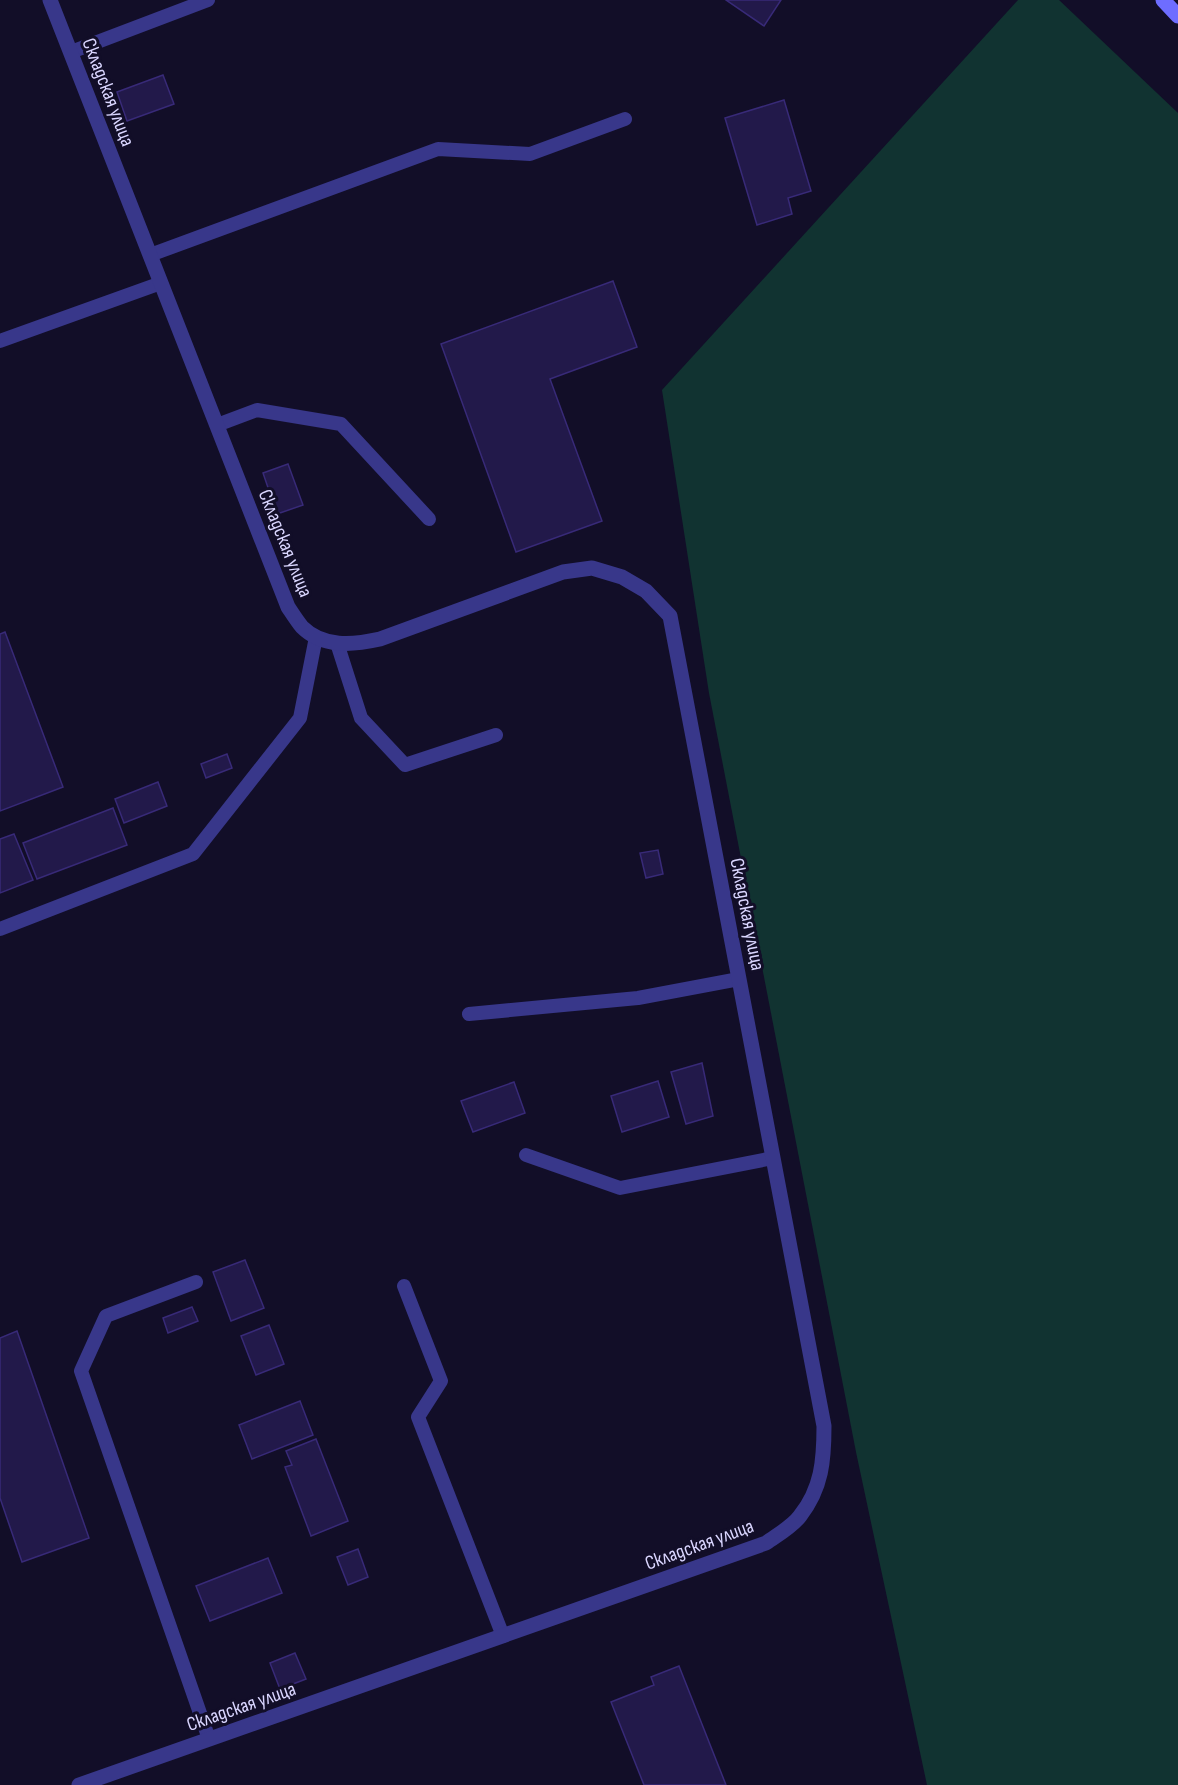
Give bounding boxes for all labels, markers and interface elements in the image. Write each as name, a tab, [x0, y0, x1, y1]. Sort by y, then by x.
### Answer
street label: Складская улица	[76, 35, 140, 150]
street label: Складская улица	[253, 486, 318, 601]
street label: Складская улица	[724, 856, 770, 972]
street label: Складская улица	[642, 1514, 757, 1576]
street label: Складская улица	[184, 1677, 299, 1737]

